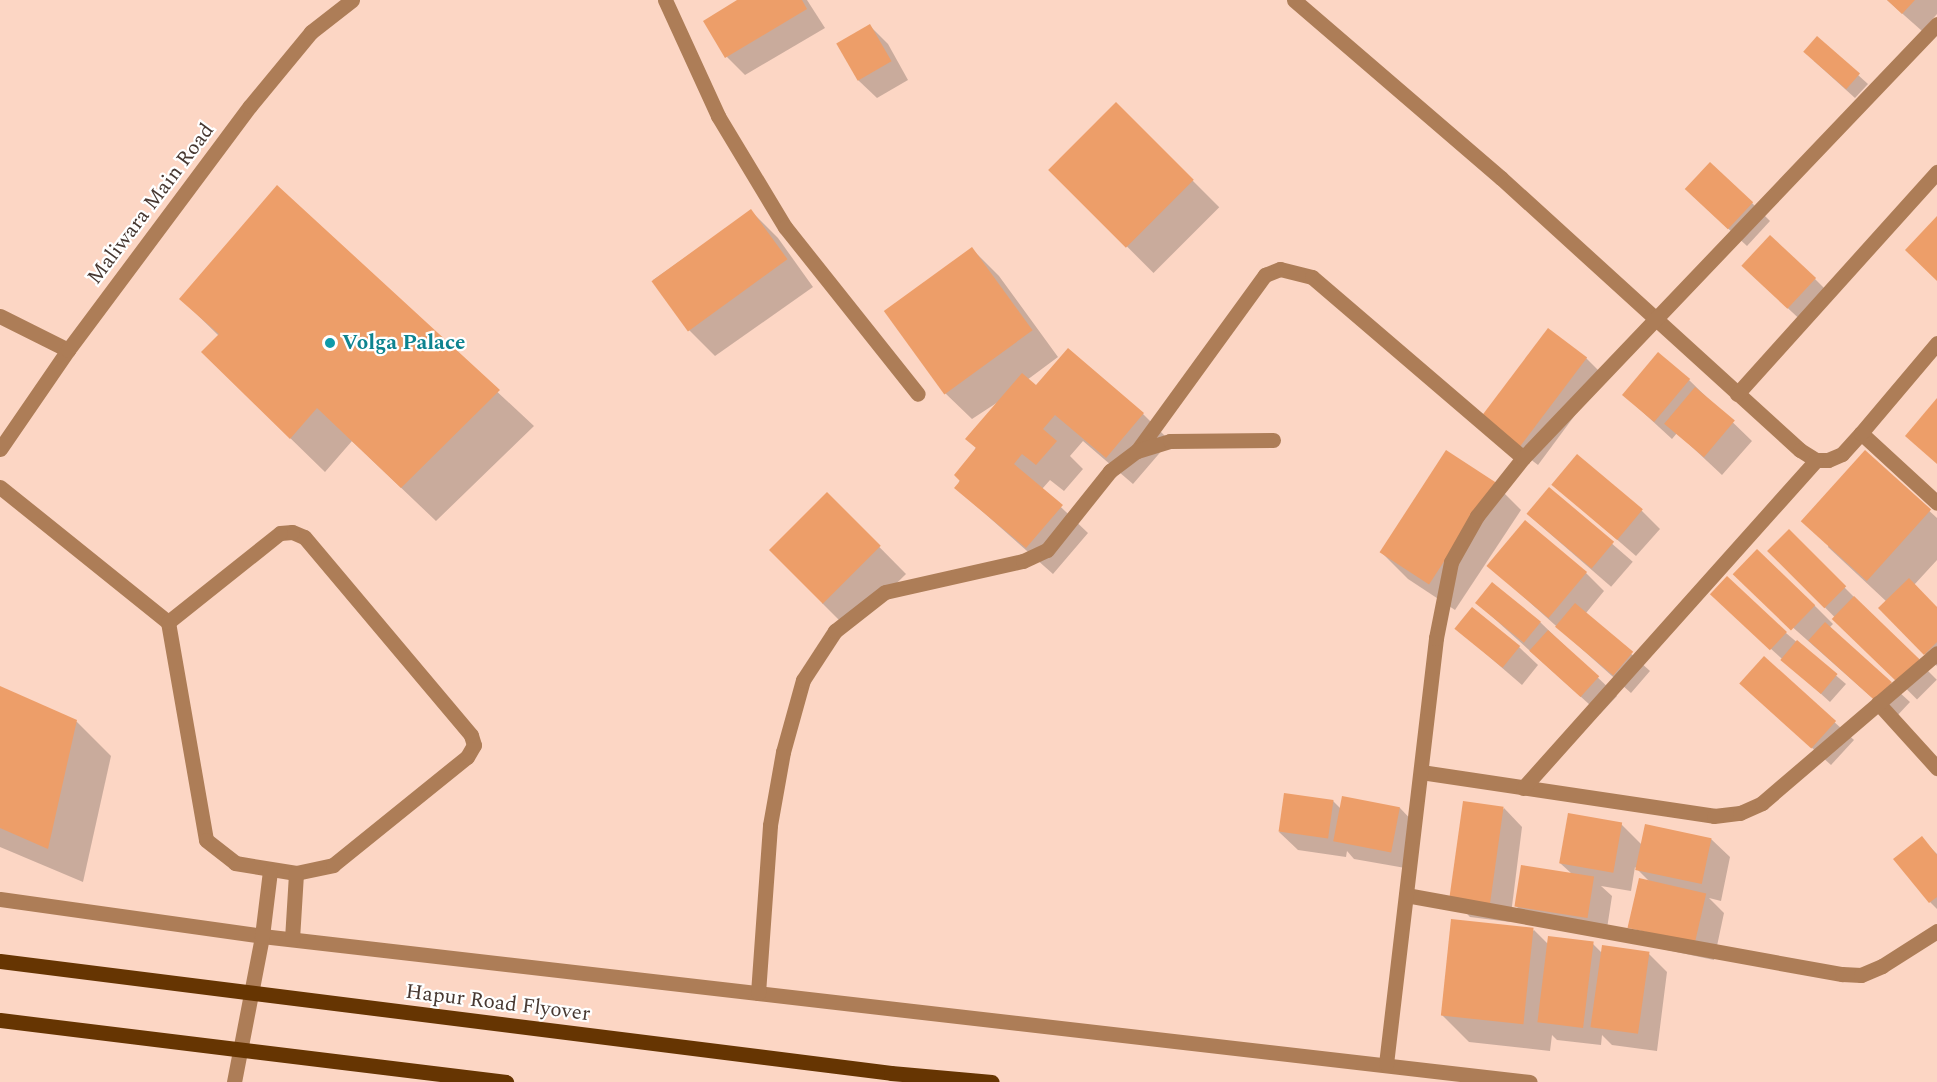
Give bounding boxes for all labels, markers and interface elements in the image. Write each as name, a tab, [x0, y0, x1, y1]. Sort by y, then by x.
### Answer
street label: Maliwara Main Road	[82, 119, 220, 289]
place label: Volga Palace	[342, 330, 465, 356]
marker: Volga Palace	[323, 336, 337, 350]
street label: Hapur Road Flyover	[404, 979, 592, 1027]

